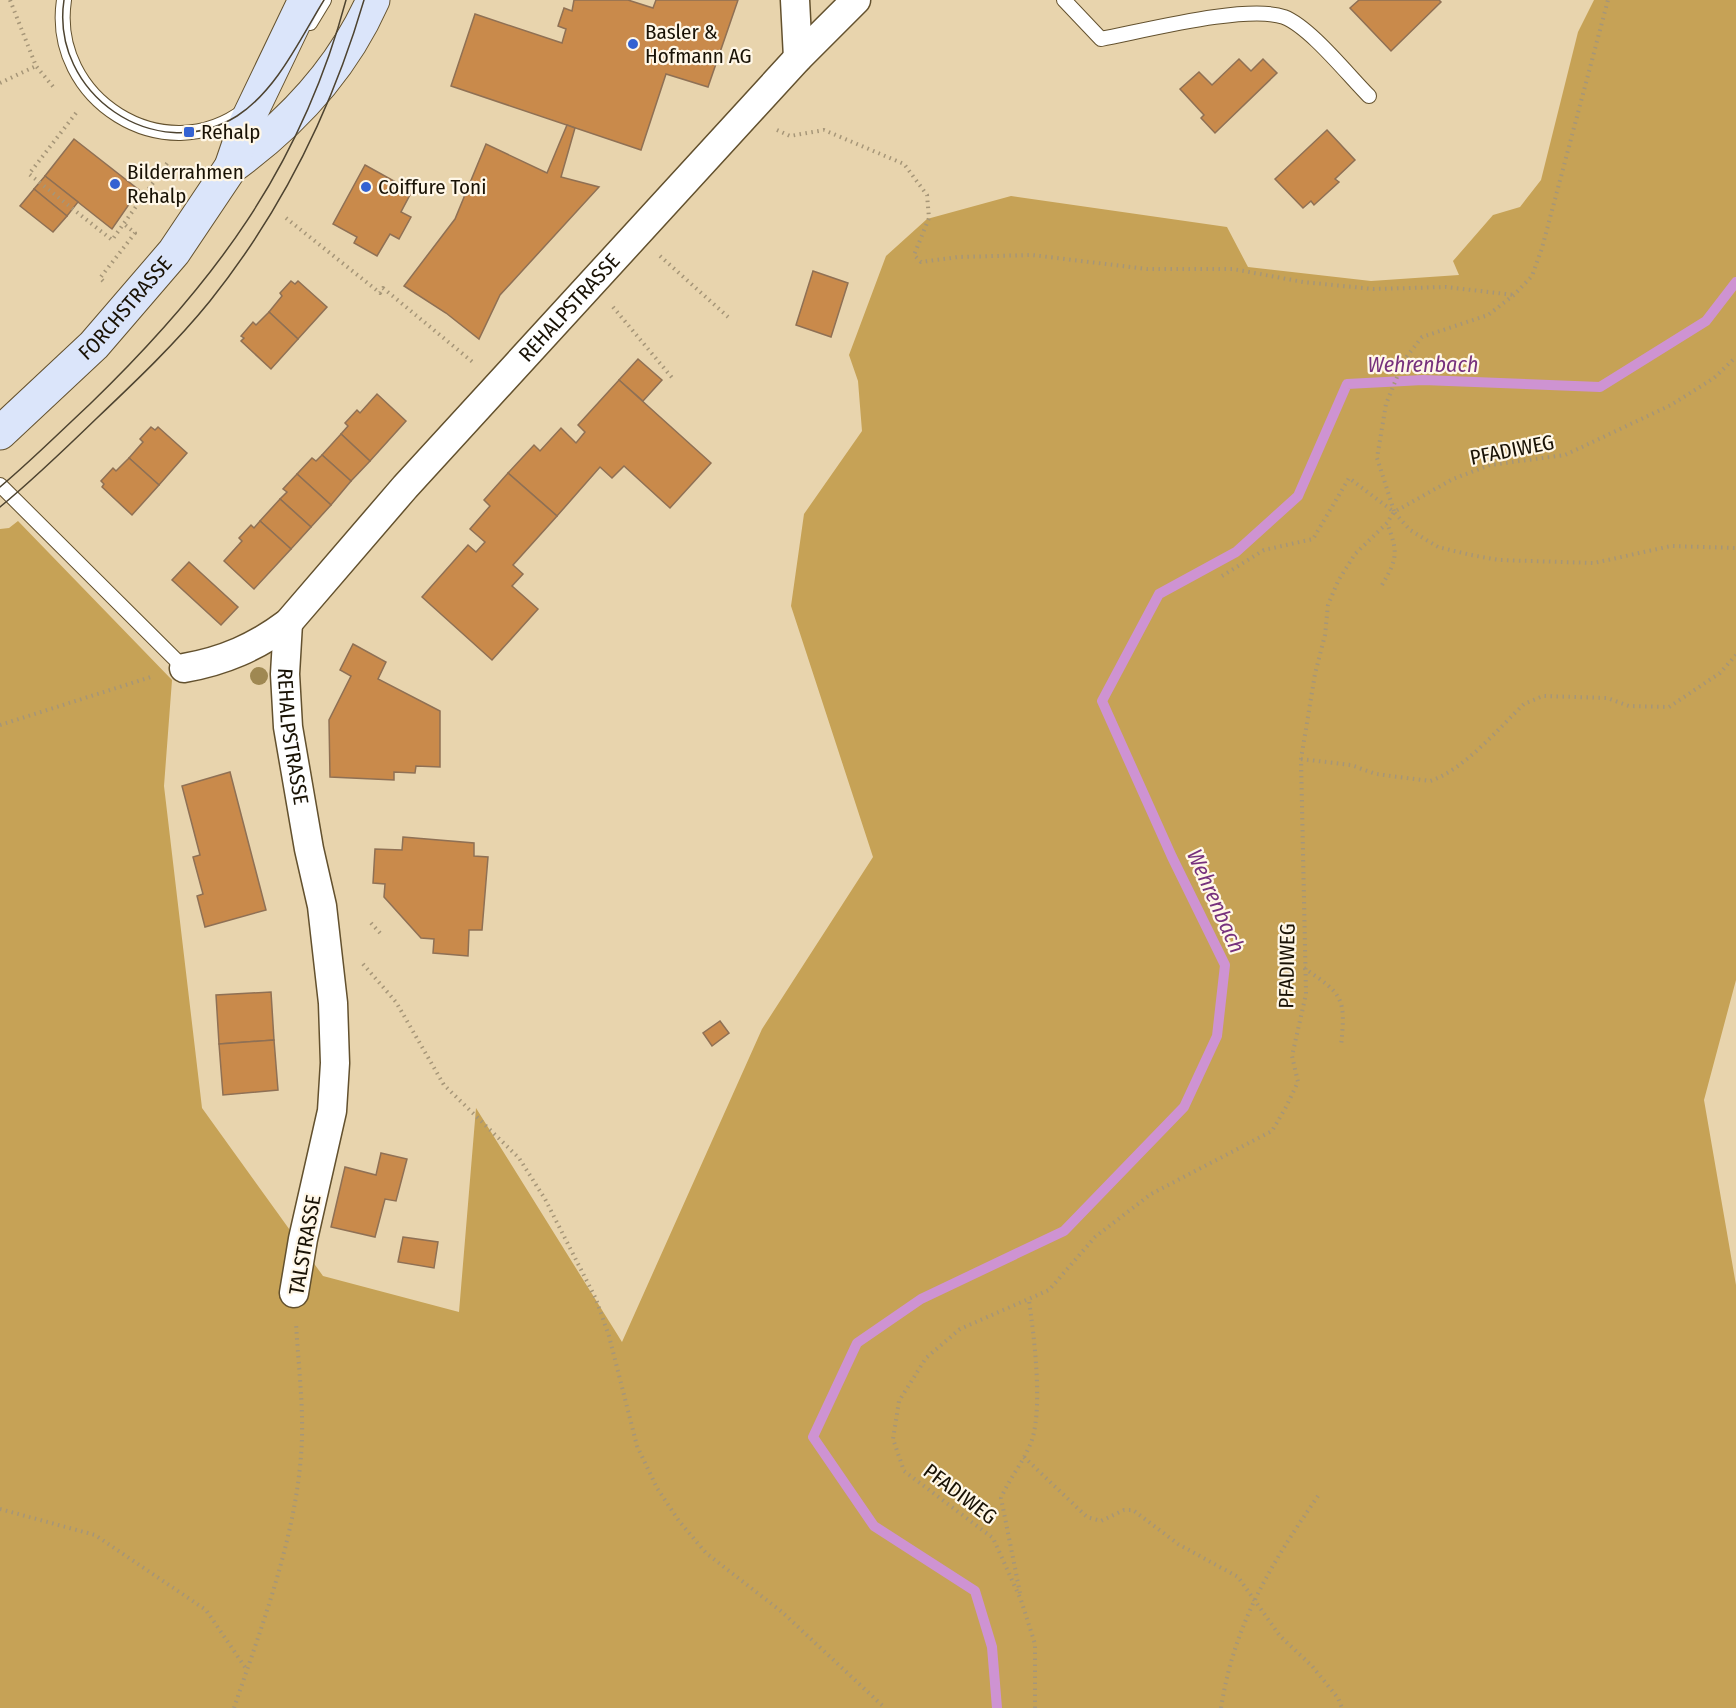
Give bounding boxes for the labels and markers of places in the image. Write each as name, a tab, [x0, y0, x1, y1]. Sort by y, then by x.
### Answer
place label: Basler & Hofmann AG	[645, 19, 752, 69]
marker: Basler & Hofmann AG	[626, 37, 640, 51]
place label: Rehalp	[201, 119, 260, 145]
marker: Rehalp	[182, 125, 196, 139]
place label: Bilderrahmen Rehalp	[127, 159, 244, 209]
place label: Coiffure Toni	[378, 174, 486, 200]
marker: Bilderrahmen Rehalp	[108, 177, 122, 191]
marker: Coiffure Toni	[359, 180, 373, 194]

